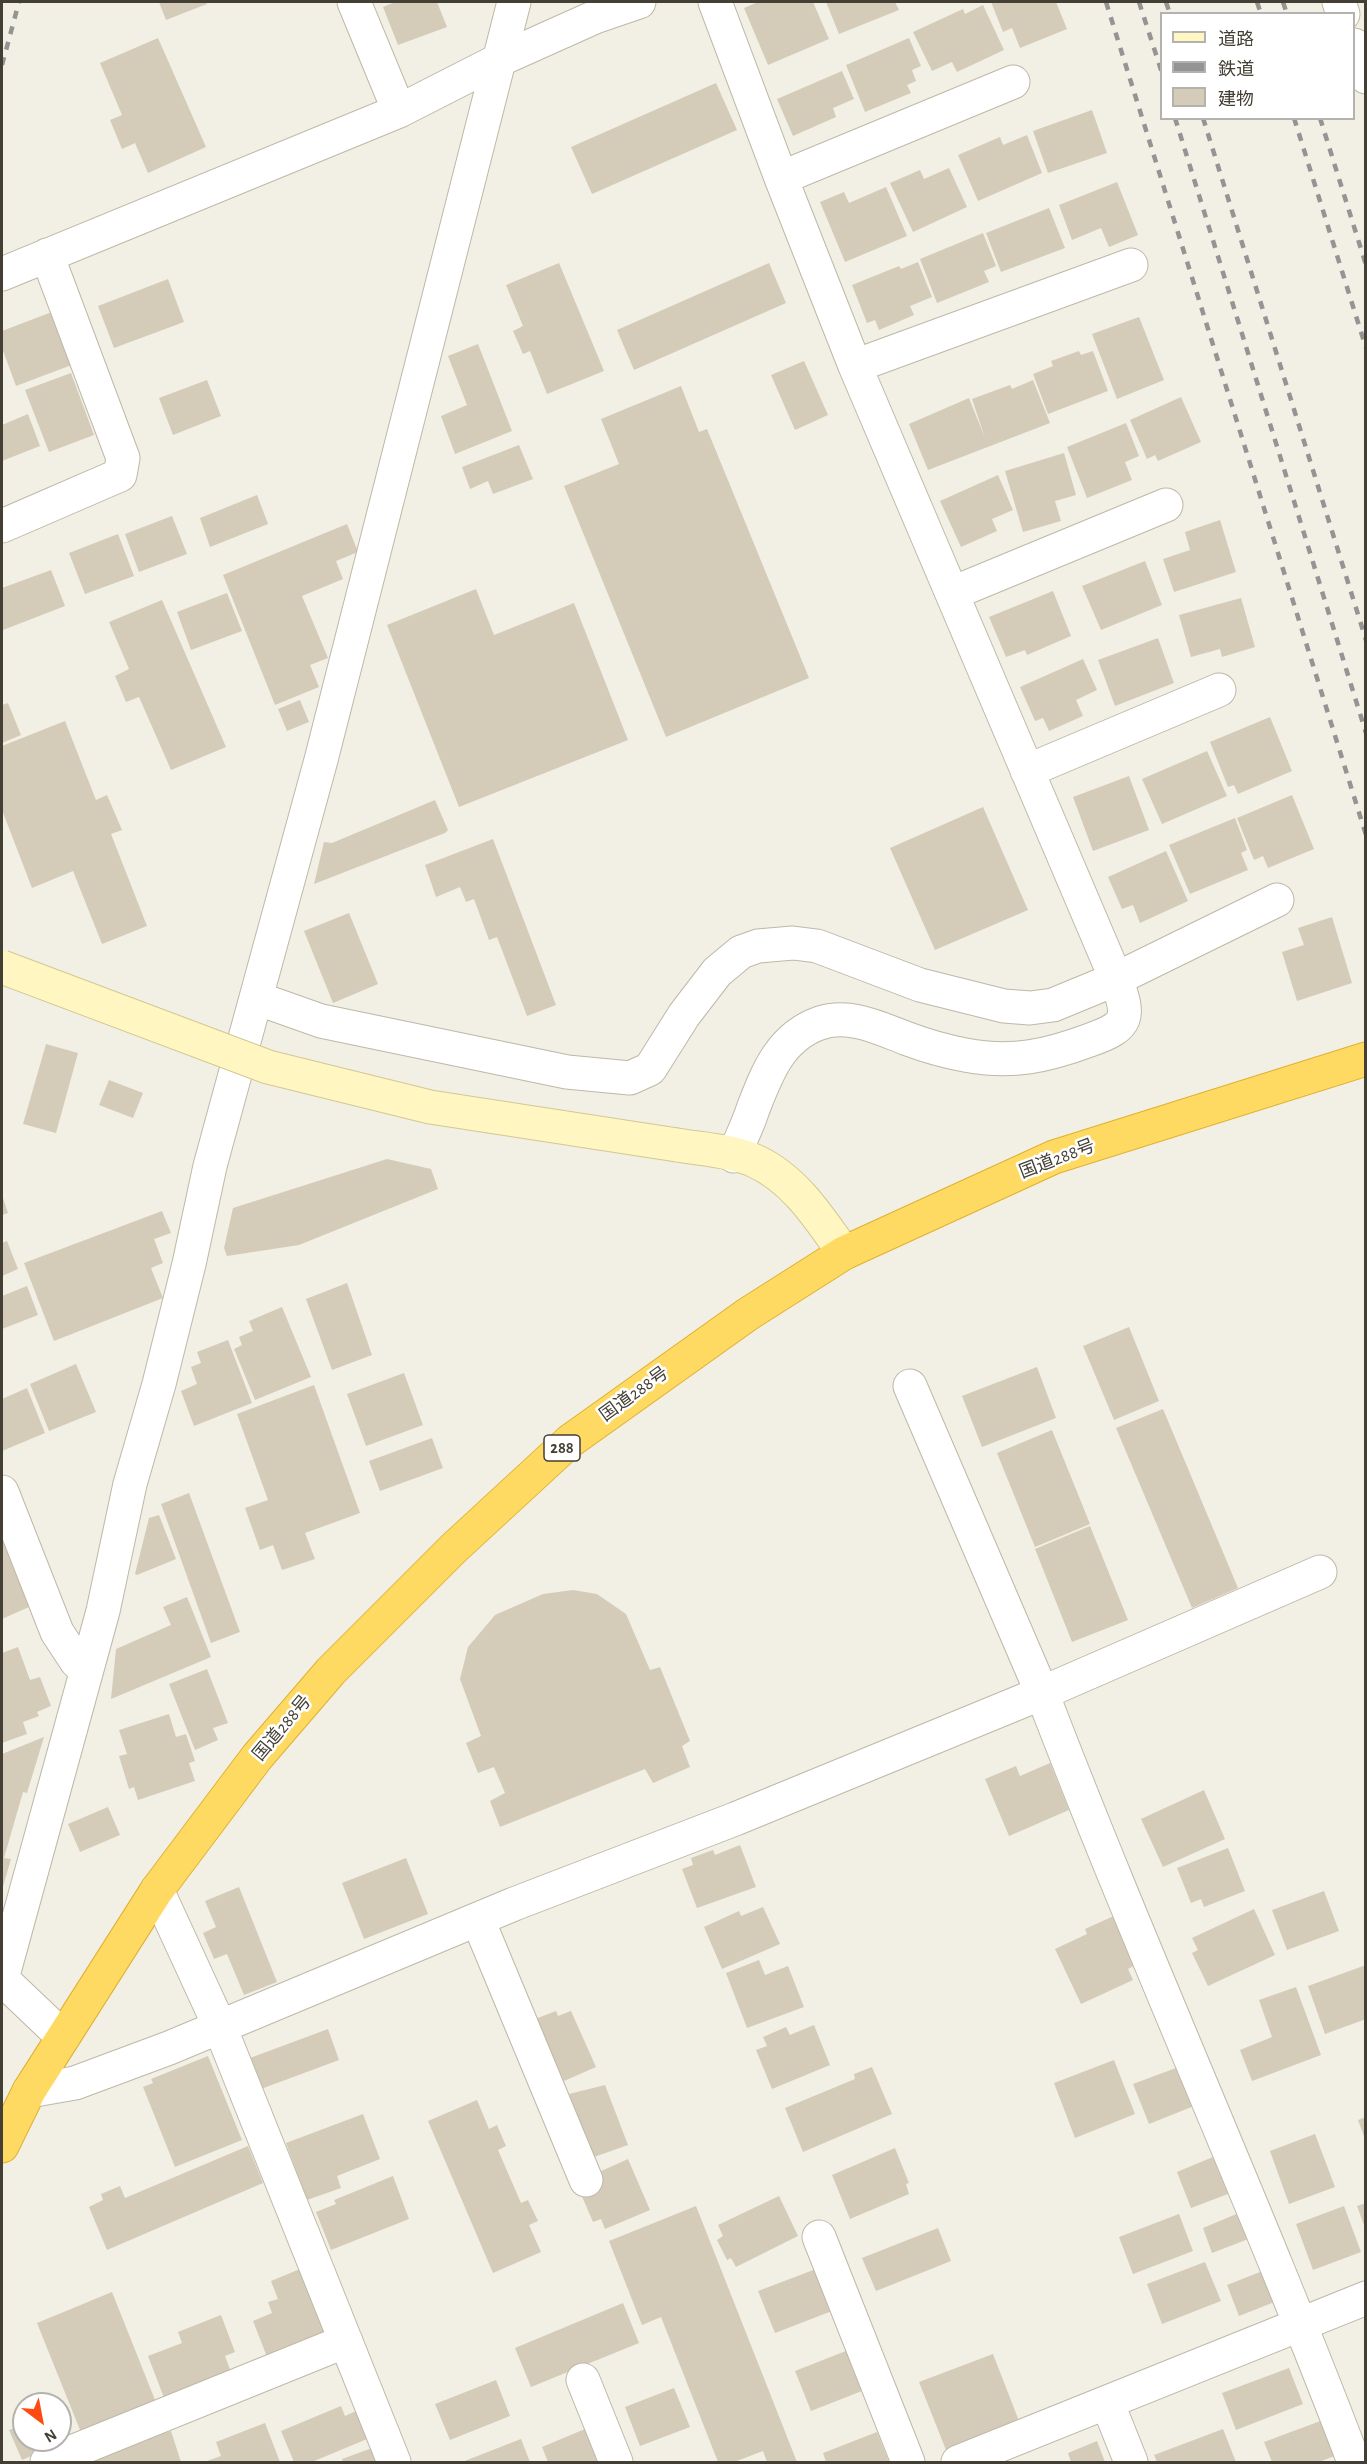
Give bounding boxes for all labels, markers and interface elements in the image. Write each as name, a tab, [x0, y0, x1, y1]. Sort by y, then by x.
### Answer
legend	[1160, 12, 1355, 120]
text: 道路	[1218, 31, 1254, 49]
text: 鉄道	[1218, 61, 1254, 79]
text: 建物	[1218, 91, 1254, 109]
street label: 国道288号	[1016, 1135, 1098, 1183]
street label: 国道288号	[596, 1362, 672, 1426]
road number: 288	[544, 1435, 580, 1461]
street label: 国道288号	[248, 1691, 316, 1765]
north arrow	[12, 2392, 72, 2452]
text: N	[42, 2426, 59, 2445]

